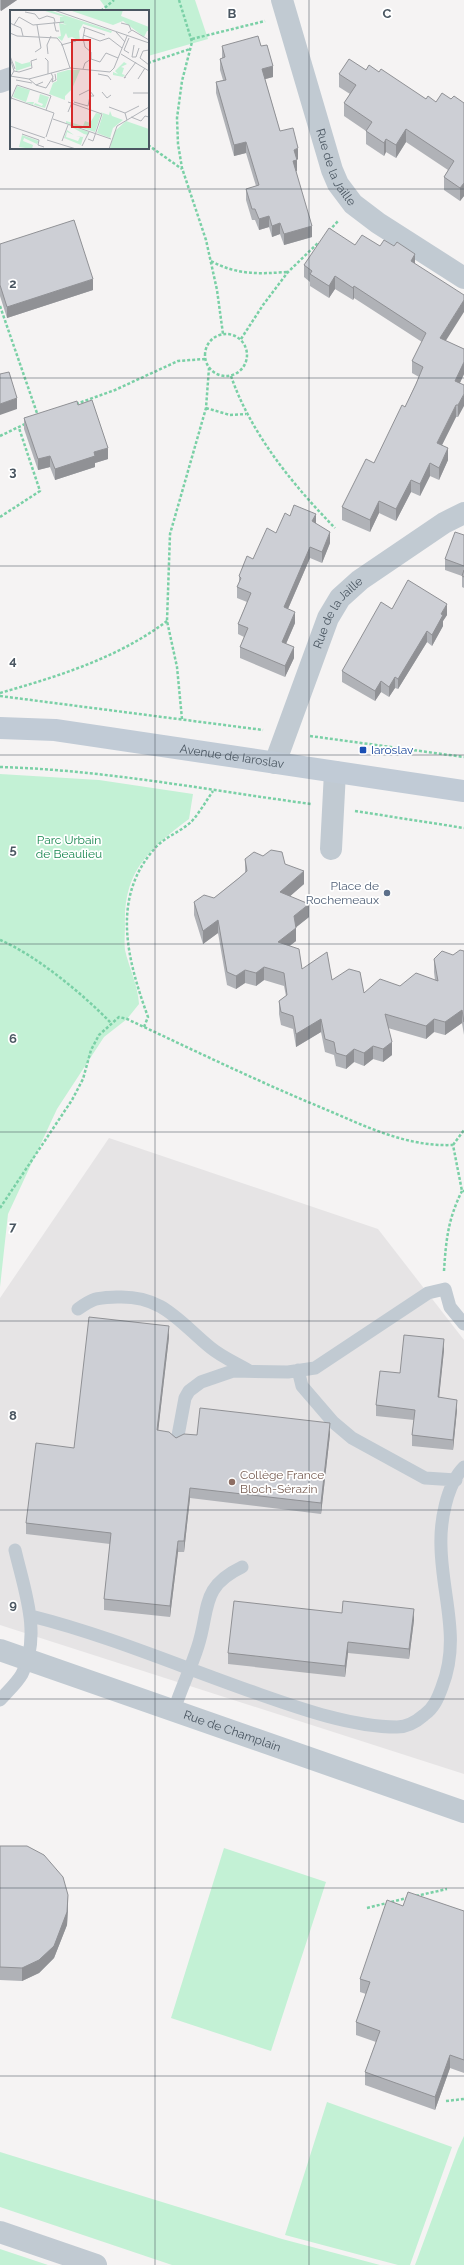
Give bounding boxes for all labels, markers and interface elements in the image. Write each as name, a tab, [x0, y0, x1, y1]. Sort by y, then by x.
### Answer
text: B	[228, 6, 237, 21]
text: C	[383, 6, 392, 21]
inset map	[10, 10, 149, 149]
street label: Rue de la Jaille	[313, 127, 359, 208]
text: 2	[9, 276, 17, 291]
text: 3	[9, 464, 17, 479]
street label: Rue de la Jaille	[310, 574, 366, 651]
text: 4	[9, 653, 17, 668]
street label: Avenue de Iaroslav	[179, 742, 286, 771]
place label: Iaroslav	[371, 743, 414, 757]
marker: Iaroslav	[358, 745, 368, 755]
park label: Parc Urbain de Beaulieu	[36, 833, 102, 861]
text: 5	[9, 842, 17, 857]
place label: Place de Rochemeaux	[306, 879, 379, 907]
marker: Place de Rochemeaux	[382, 888, 392, 898]
text: 6	[9, 1031, 17, 1046]
text: 7	[9, 1219, 17, 1234]
text: 8	[9, 1408, 17, 1423]
place label: Collège France Bloch-Sérazin	[240, 1468, 324, 1496]
marker: Collège France Bloch-Sérazin	[227, 1477, 237, 1487]
text: 9	[9, 1597, 17, 1612]
street label: Rue de Champlain	[182, 1708, 283, 1755]

